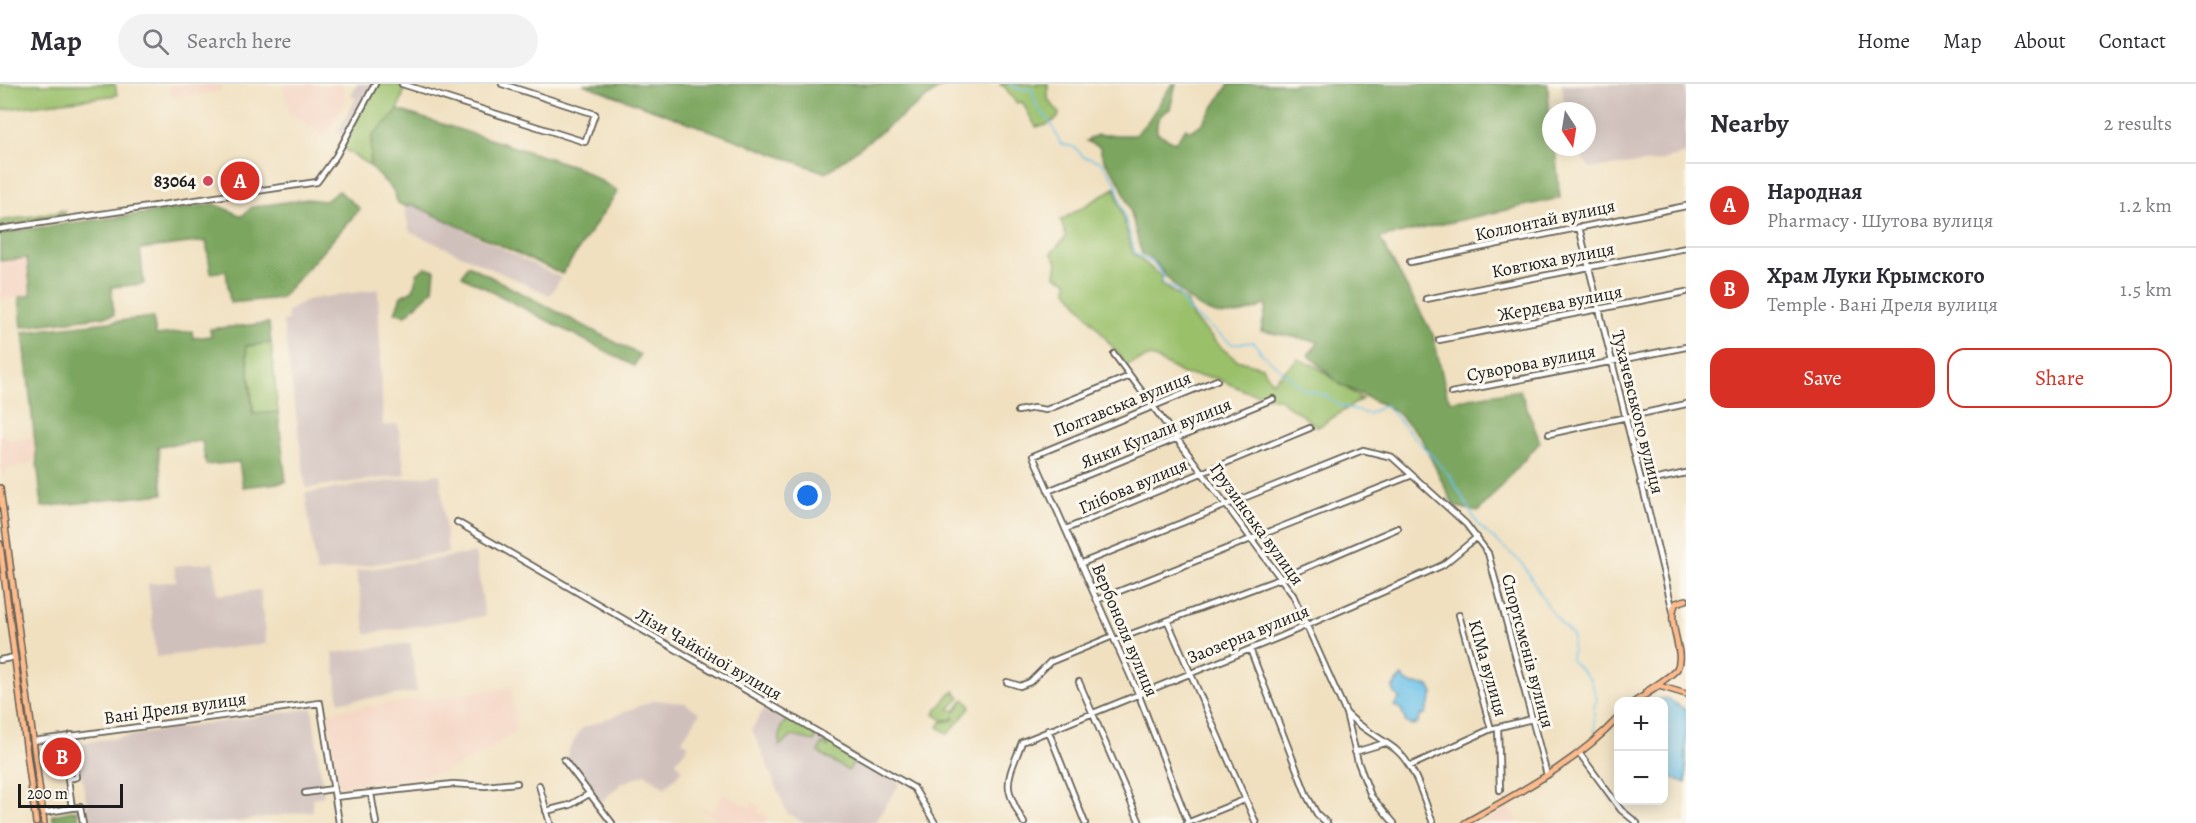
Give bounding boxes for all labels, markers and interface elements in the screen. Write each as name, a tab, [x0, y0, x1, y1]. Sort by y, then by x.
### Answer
search box	[118, 14, 538, 68]
text: Map	[30, 22, 82, 60]
icon: search	[139, 25, 172, 58]
text: Search here	[187, 26, 291, 56]
text: Home	[1857, 27, 1910, 55]
text: Map	[1943, 27, 1981, 55]
text: About	[2014, 27, 2066, 55]
text: Contact	[2099, 27, 2166, 55]
north arrow	[1542, 102, 1596, 156]
text: Nearby	[1710, 106, 1789, 141]
text: 2 results	[2104, 110, 2172, 137]
pin: A	[220, 158, 260, 204]
place label: 83064	[154, 169, 197, 193]
marker: 83064	[201, 174, 215, 188]
text: Народная	[1767, 177, 1862, 207]
text: A	[1723, 192, 1736, 219]
text: 1.2 km	[2119, 192, 2172, 219]
street label: Коллонтай вулиця	[1473, 193, 1617, 247]
text: Pharmacy · Шутова вулиця	[1767, 207, 1993, 234]
street label: Ковтюха вулиця	[1490, 236, 1616, 284]
text: Храм Луки Крымского	[1767, 261, 1985, 291]
text: B	[1723, 276, 1736, 303]
text: 1.5 km	[2120, 276, 2172, 303]
street label: Жердєва вулиця	[1496, 279, 1624, 327]
text: Temple · Вані Дреля вулиця	[1767, 291, 1998, 318]
street label: Тухачевського вулиця	[1606, 328, 1670, 496]
street label: Суворова вулиця	[1465, 339, 1597, 387]
button: Save	[1710, 348, 1935, 408]
button: Share	[1947, 348, 2172, 408]
street label: Полтавська вулиця	[1049, 365, 1195, 443]
street label: Янки Купали вулиця	[1077, 392, 1235, 474]
street label: Глібова вулиця	[1075, 452, 1191, 520]
street label: Грузинська вулиця	[1204, 458, 1310, 590]
your location	[793, 481, 822, 510]
street label: Вербоноля вулиця	[1086, 560, 1164, 700]
street label: Спортсменів вулиця	[1496, 571, 1560, 731]
street label: Заозерна вулиця	[1183, 599, 1313, 669]
street label: Лізи Чайкіної вулиця	[631, 602, 787, 706]
street label: КІМа вулиця	[1463, 617, 1513, 719]
street label: Вані Дреля вулиця	[102, 686, 248, 730]
map controls	[1614, 697, 1668, 805]
button: +	[1614, 697, 1668, 751]
pin: B	[42, 734, 82, 780]
button: −	[1614, 751, 1668, 805]
scale bar	[18, 781, 123, 808]
text: 200 m	[27, 783, 68, 805]

